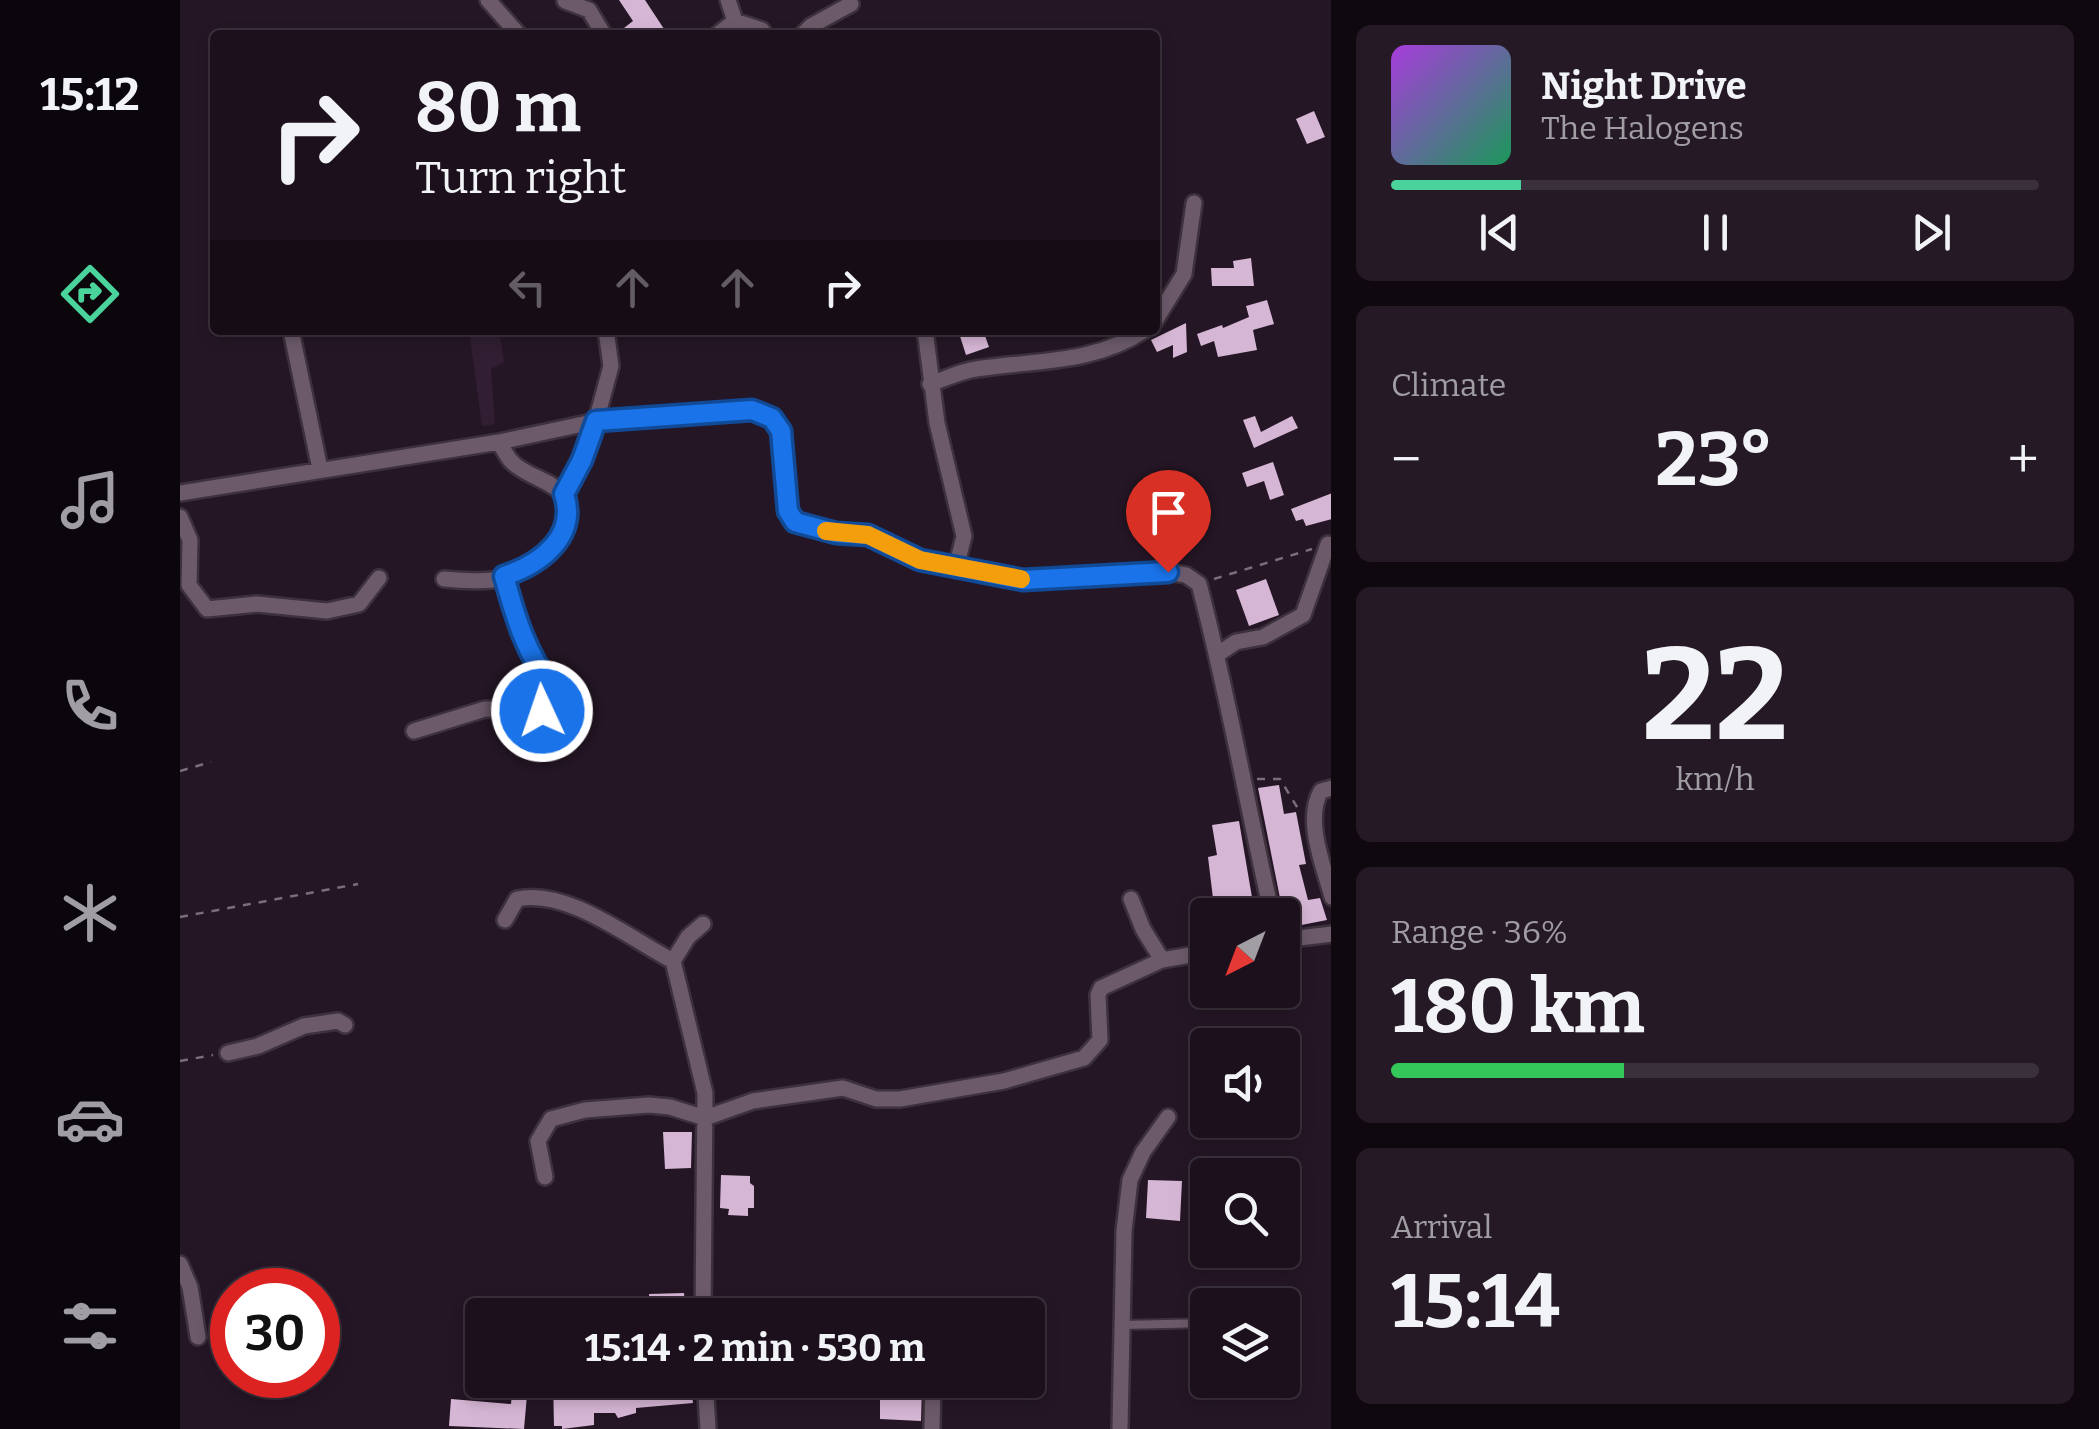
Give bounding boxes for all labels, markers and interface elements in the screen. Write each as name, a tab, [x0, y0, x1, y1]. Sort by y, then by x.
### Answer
text: Night Drive	[1541, 63, 1747, 109]
text: 80 m	[415, 66, 581, 150]
text: 15:12	[40, 68, 140, 122]
icon: right	[250, 70, 380, 200]
text: The Halogens	[1541, 109, 1744, 147]
text: Turn right	[415, 151, 627, 205]
icon: previous	[1472, 205, 1527, 260]
icon: pause	[1688, 205, 1743, 260]
icon: next	[1904, 205, 1959, 260]
icon: directions	[55, 259, 125, 329]
icon: left	[500, 260, 555, 315]
icon: ahead	[605, 260, 660, 315]
icon: ahead	[710, 260, 765, 315]
icon: right	[815, 260, 870, 315]
text: Climate	[1391, 366, 1506, 404]
text: 23°	[1655, 415, 1774, 505]
text: −	[1391, 427, 1421, 493]
text: +	[2008, 427, 2039, 493]
icon: music	[55, 465, 125, 535]
pin	[1126, 470, 1211, 573]
icon: arrive	[1141, 485, 1196, 540]
text: 22	[1642, 617, 1788, 773]
position arrow	[490, 659, 594, 763]
icon: phone	[55, 671, 125, 741]
text: km/h	[1675, 760, 1755, 798]
icon: climate	[55, 878, 125, 948]
north arrow	[1190, 898, 1300, 1008]
map controls	[1190, 898, 1300, 1398]
text: Range · 36%	[1391, 913, 1568, 951]
text: 180 km	[1391, 962, 1645, 1052]
button: sound	[1190, 1028, 1300, 1138]
icon: car	[55, 1084, 125, 1154]
button: search	[1190, 1158, 1300, 1268]
text: Arrival	[1391, 1208, 1492, 1246]
text: 15:14	[1391, 1257, 1560, 1347]
speed limit sign: 30	[210, 1268, 340, 1398]
button: layers	[1190, 1288, 1300, 1398]
icon: filters	[55, 1291, 125, 1361]
text: 15:14 · 2 min · 530 m	[585, 1325, 925, 1371]

